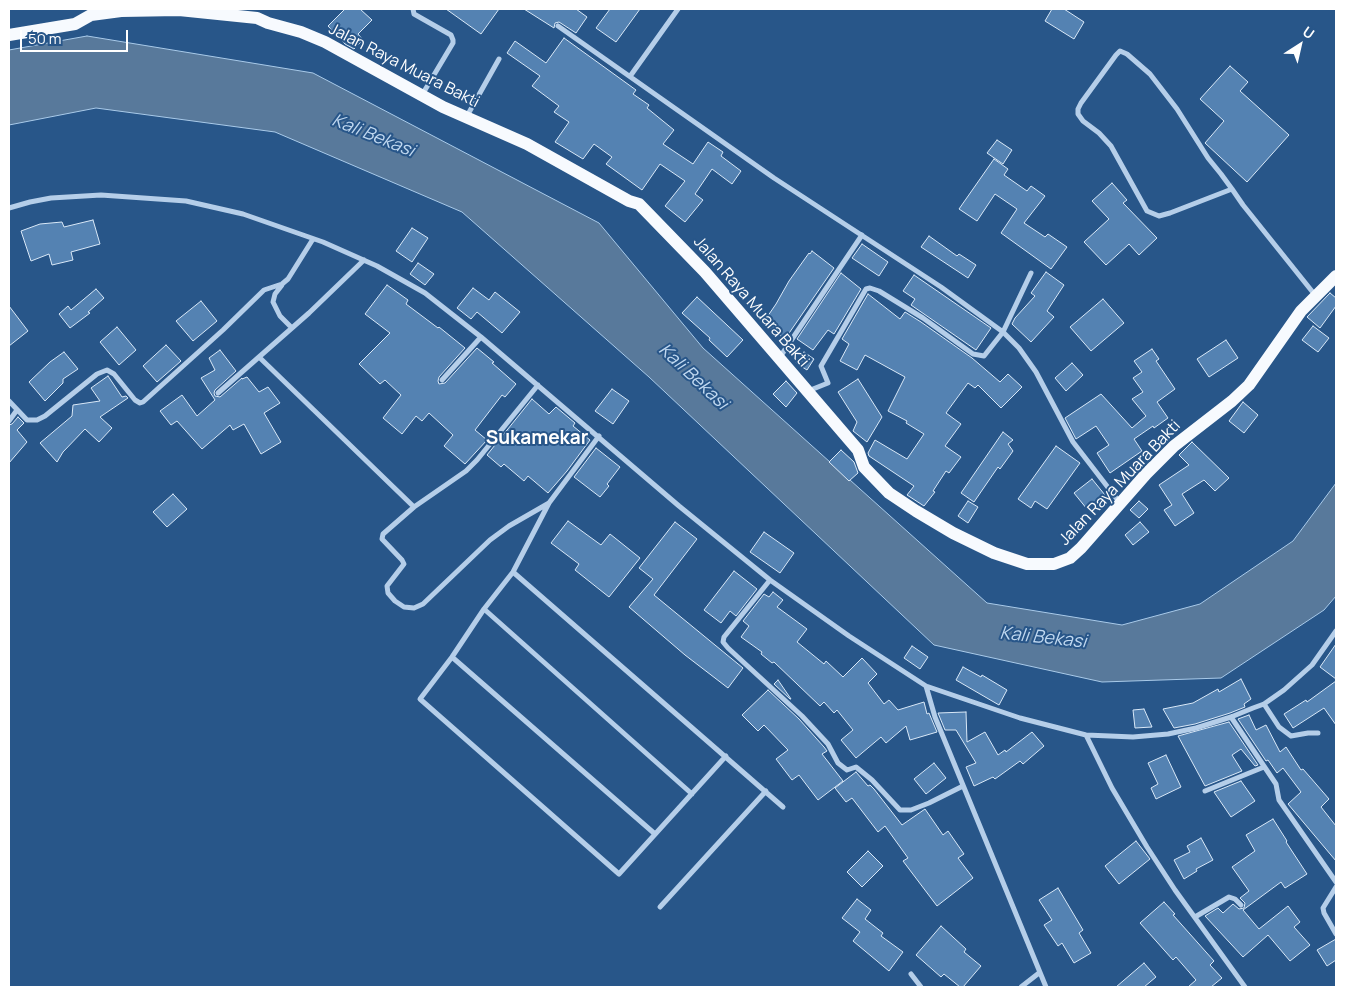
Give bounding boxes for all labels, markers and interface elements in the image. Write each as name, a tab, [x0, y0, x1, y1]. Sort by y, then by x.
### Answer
scale bar	[22, 20, 130, 52]
street label: Jalan Raya Muara Bakti	[325, 20, 483, 112]
north arrow	[1275, 20, 1325, 70]
text: U	[1299, 22, 1318, 43]
text: 50 m	[28, 28, 62, 49]
water label: Kali Bekasi	[329, 110, 417, 162]
street label: Jalan Raya Muara Bakti	[689, 233, 813, 371]
water label: Kali Bekasi	[654, 339, 732, 415]
street label: Jalan Raya Muara Bakti	[1055, 416, 1185, 550]
district label: Sukamekar	[486, 428, 588, 450]
water label: Kali Bekasi	[999, 623, 1087, 653]

